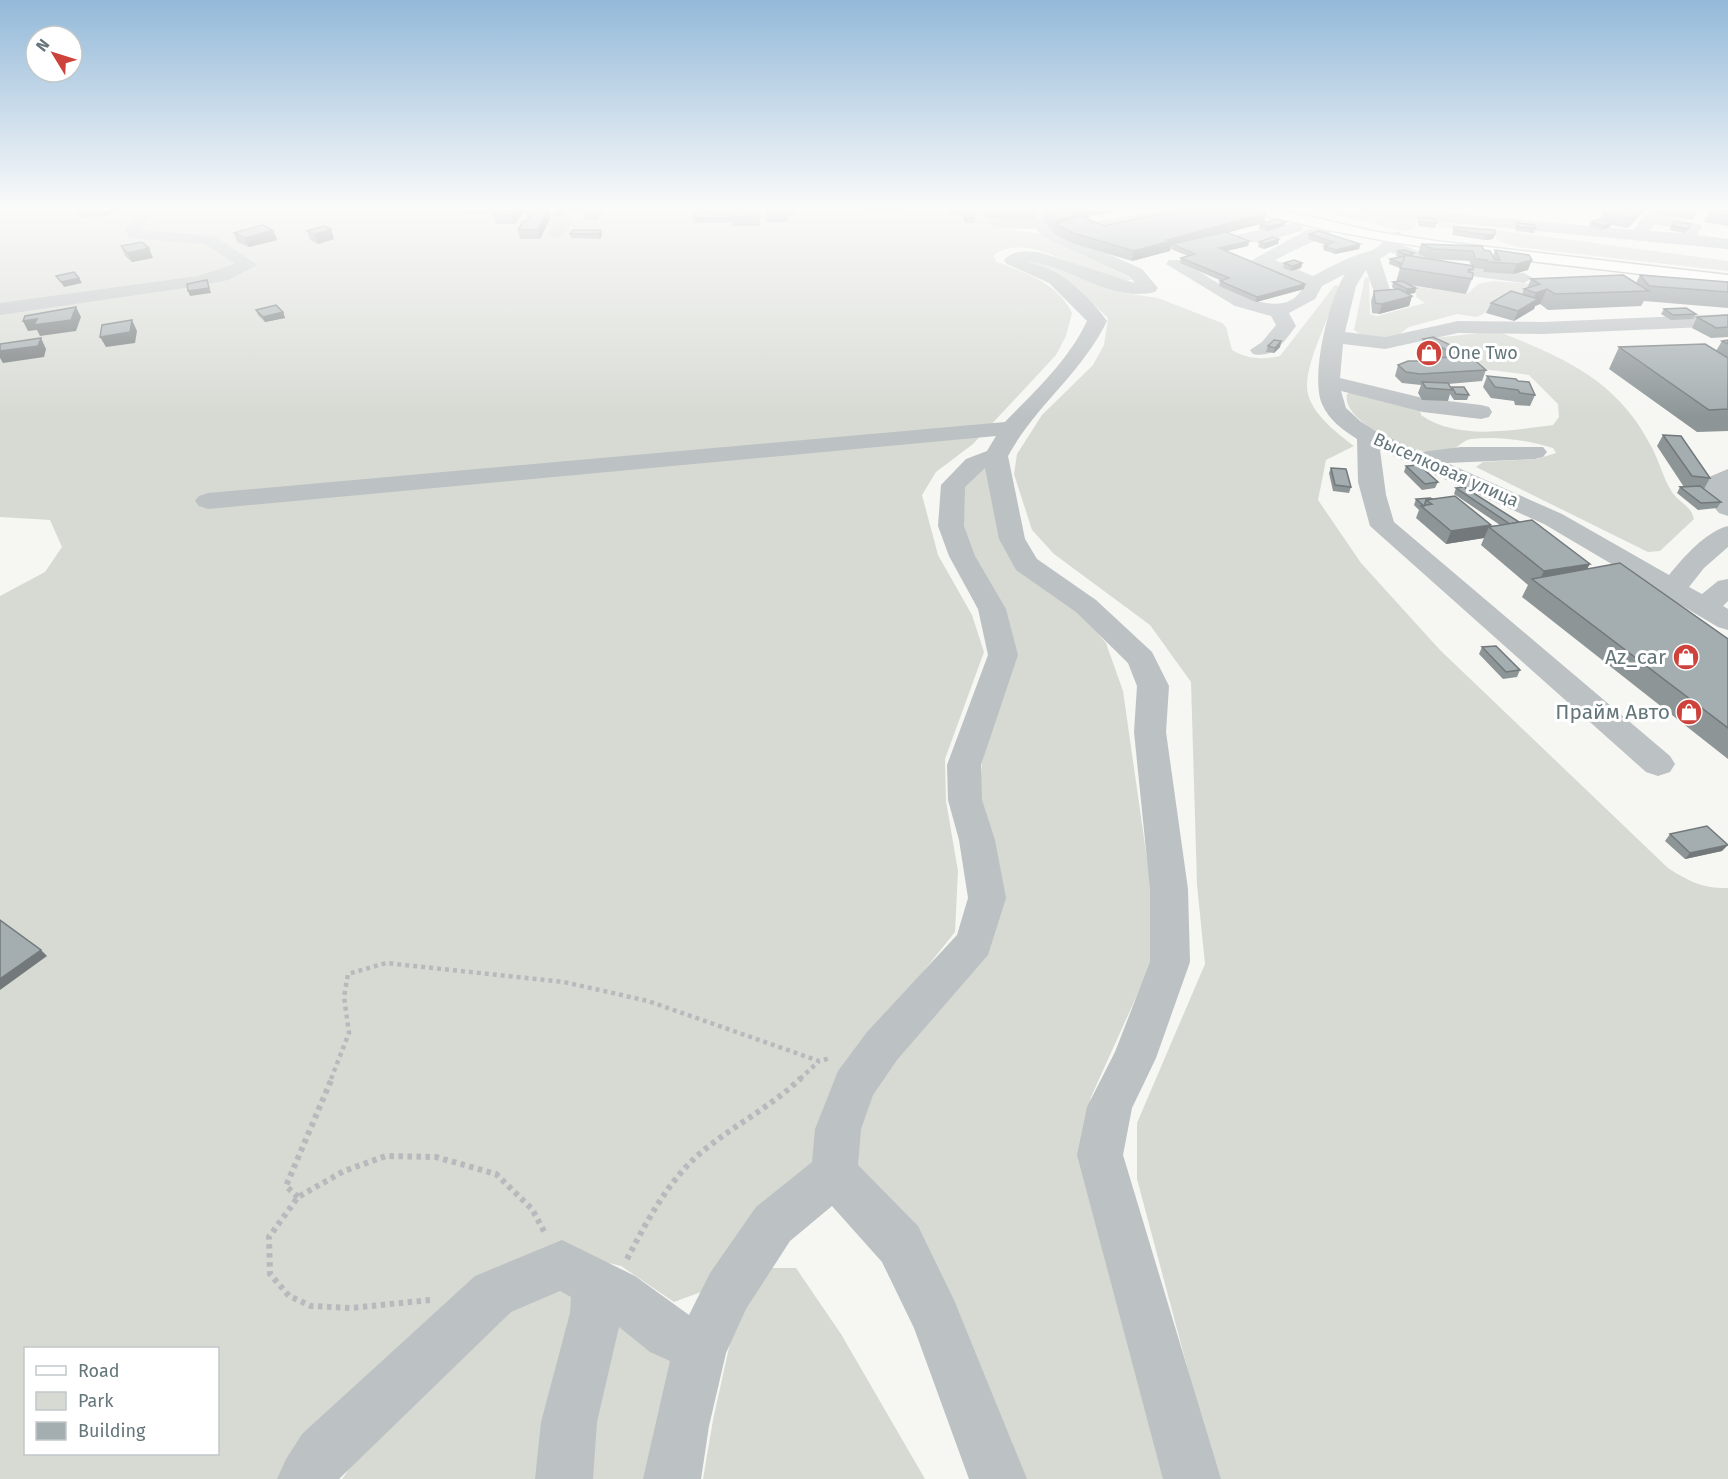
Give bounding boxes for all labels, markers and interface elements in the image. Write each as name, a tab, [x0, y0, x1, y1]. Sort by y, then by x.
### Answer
north arrow	[24, 24, 84, 84]
text: N	[32, 35, 53, 55]
shop icon: One Two	[1414, 338, 1444, 368]
place label: One Two	[1448, 342, 1518, 364]
street label: Выселковая улица	[1370, 428, 1522, 512]
shop icon: Az_car	[1671, 642, 1701, 672]
place label: Az_car	[1605, 644, 1666, 670]
shop icon: Прайм Авто	[1674, 697, 1704, 727]
place label: Прайм Авто	[1555, 699, 1670, 725]
legend	[24, 1347, 219, 1455]
text: Road	[78, 1360, 120, 1382]
text: Park	[78, 1390, 114, 1412]
text: Building	[78, 1420, 146, 1442]

